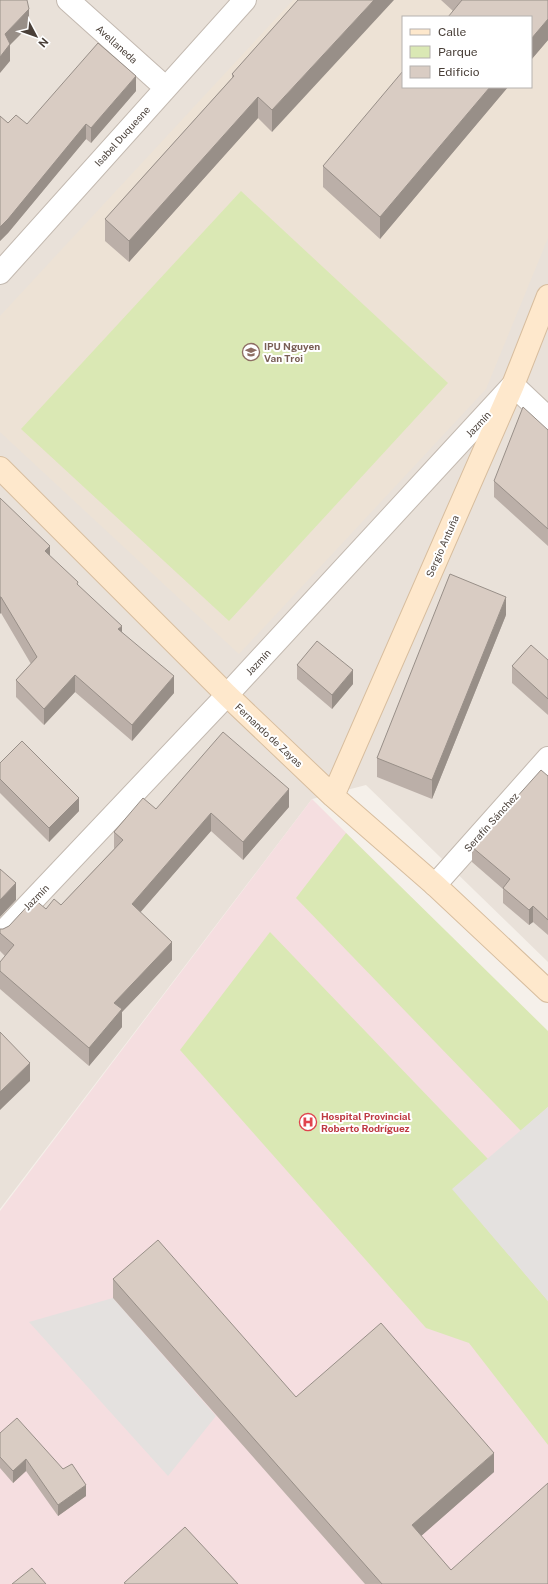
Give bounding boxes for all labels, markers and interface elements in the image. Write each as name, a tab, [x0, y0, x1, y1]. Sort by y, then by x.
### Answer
north arrow	[16, 16, 56, 56]
legend	[402, 16, 532, 88]
street label: Avellaneda	[94, 22, 140, 66]
text: Calle	[438, 25, 467, 39]
text: N	[36, 35, 51, 50]
text: Parque	[438, 45, 478, 59]
text: Edificio	[438, 65, 480, 79]
street label: Isabel Duquesne	[92, 103, 152, 169]
place label: IPU Nguyen Van Troi	[264, 340, 320, 364]
school or university icon: IPU Nguyen Van Troi	[241, 342, 261, 362]
street label: Jazmín	[463, 408, 493, 439]
street label: Sergio Antuña	[423, 513, 461, 579]
street label: Jazmín	[243, 646, 273, 677]
street label: Fernando de Zayas	[233, 701, 305, 769]
street label: Serafín Sánchez	[461, 790, 521, 854]
street label: Jazmín	[21, 881, 51, 912]
place label: Hospital Provincial Roberto Rodríguez	[321, 1110, 411, 1134]
hospital icon: Hospital Provincial Roberto Rodríguez	[298, 1112, 318, 1132]

